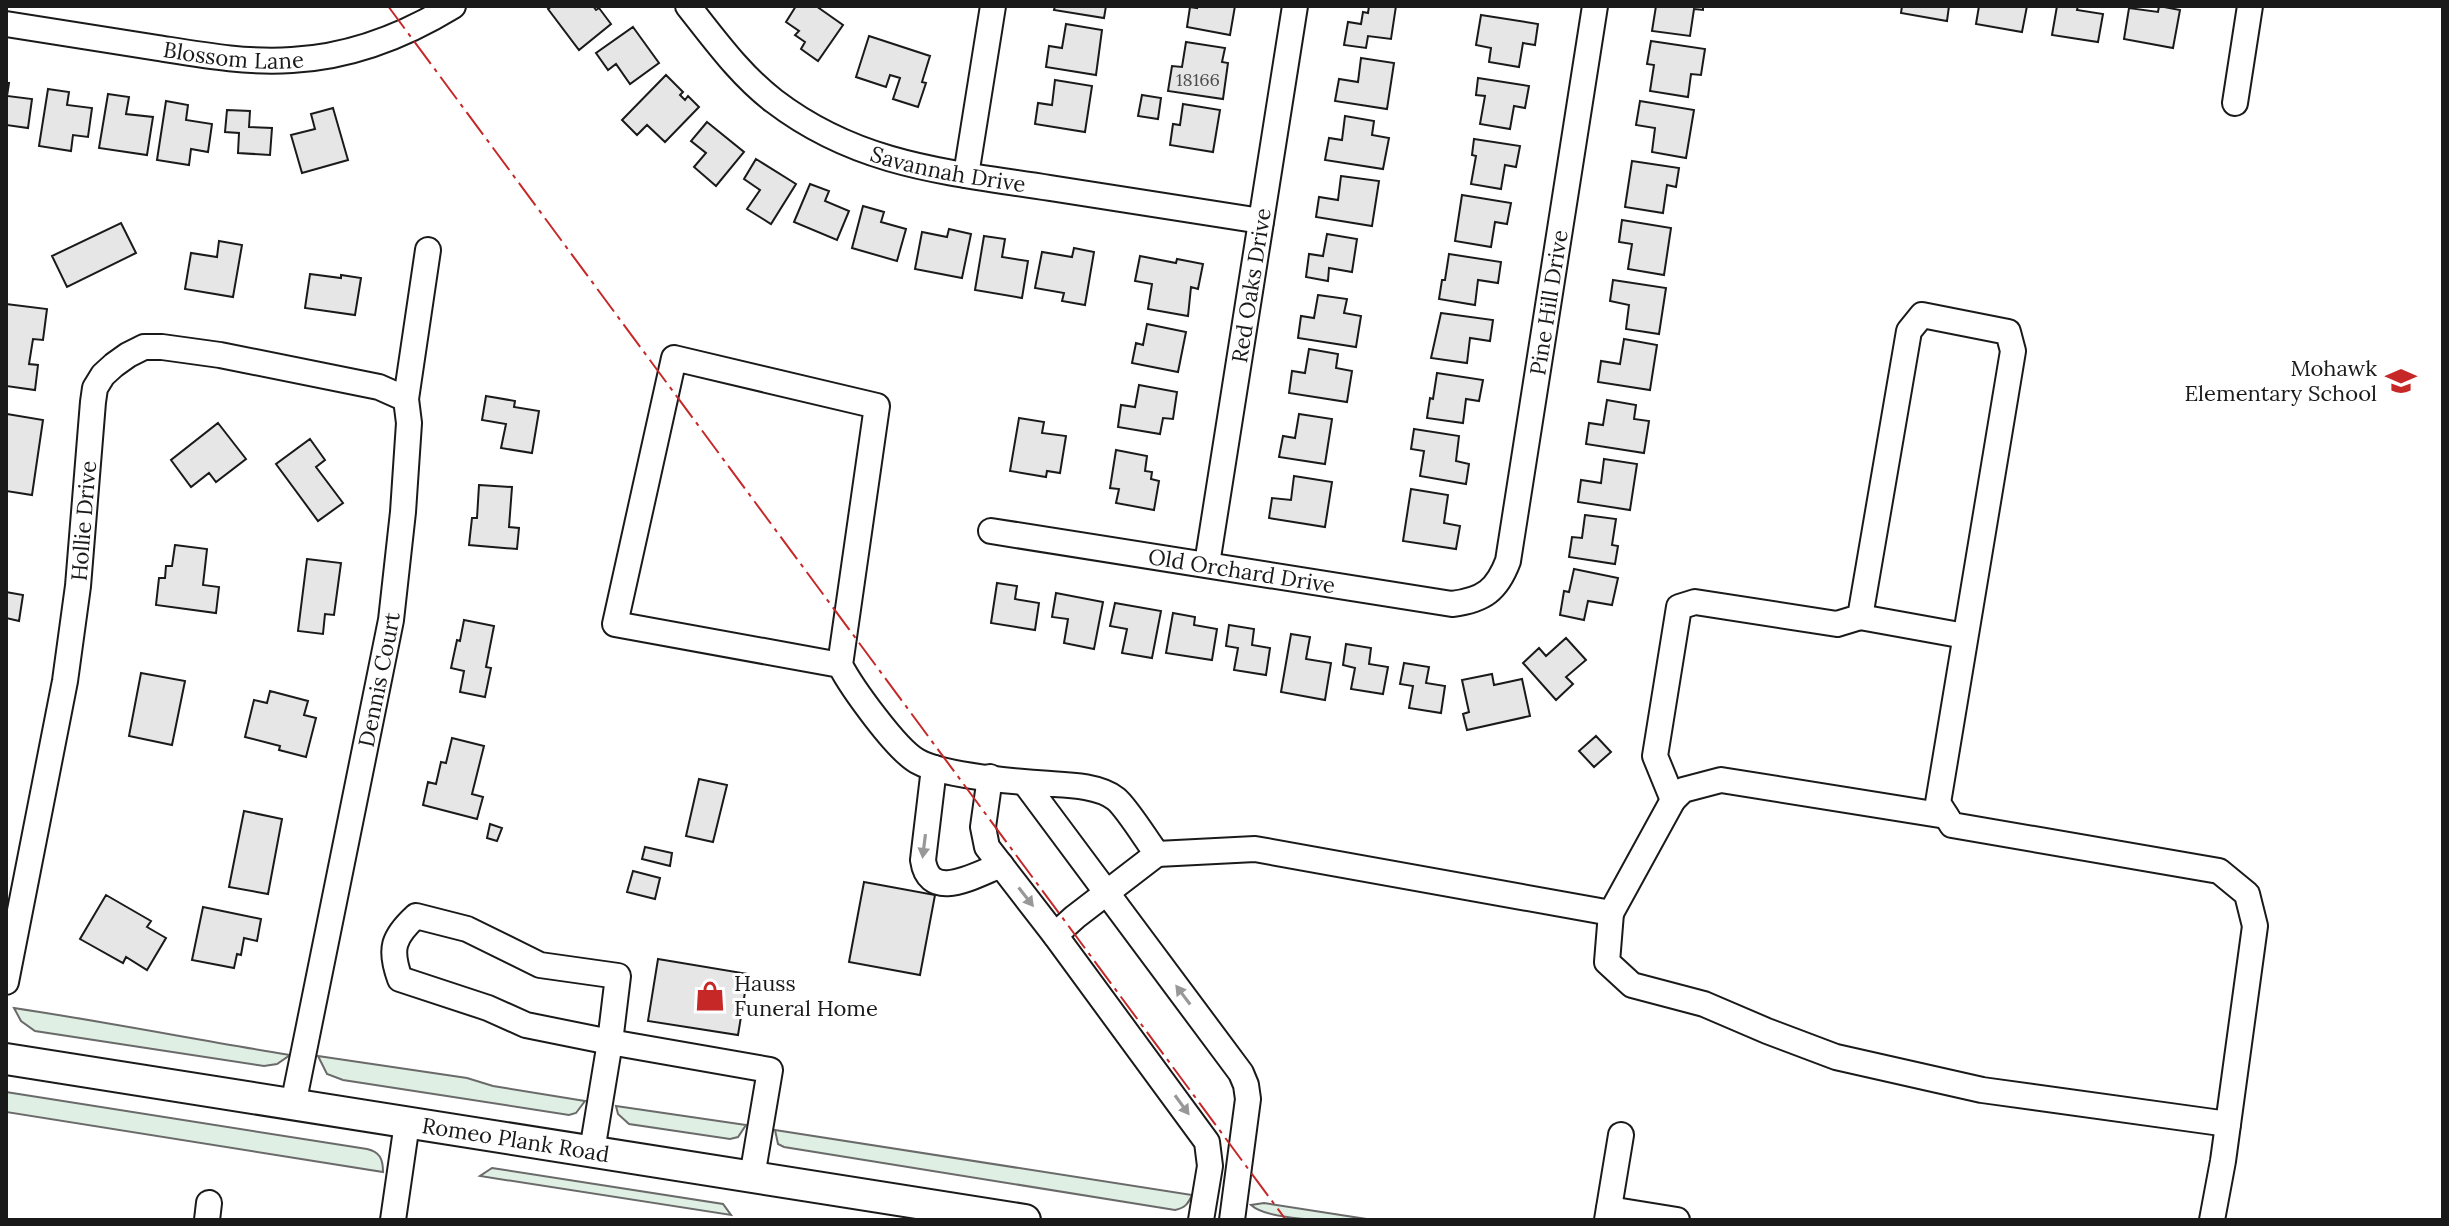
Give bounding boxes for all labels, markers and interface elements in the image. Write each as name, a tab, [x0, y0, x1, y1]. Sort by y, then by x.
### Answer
street label: Blossom Lane	[161, 35, 305, 75]
house number: 18166	[1176, 68, 1220, 91]
street label: Savannah Drive	[867, 139, 1028, 198]
street label: Red Oaks Drive	[1225, 206, 1277, 365]
street label: Pine Hill Drive	[1523, 228, 1574, 377]
place label: Mohawk Elementary School	[2184, 354, 2377, 407]
school or university icon: Mohawk Elementary School	[2384, 364, 2418, 398]
street label: Hollie Drive	[64, 460, 102, 582]
street label: Old Orchard Drive	[1146, 542, 1337, 599]
street label: Dennis Court	[352, 610, 406, 749]
one-way arrow	[918, 833, 931, 858]
one-way arrow	[1017, 887, 1033, 907]
place label: Hauss Funeral Home	[734, 969, 878, 1022]
shop icon: Hauss Funeral Home	[693, 979, 727, 1013]
one-way arrow	[1176, 985, 1192, 1006]
one-way arrow	[1173, 1095, 1189, 1115]
street label: Romeo Plank Road	[420, 1111, 611, 1168]

